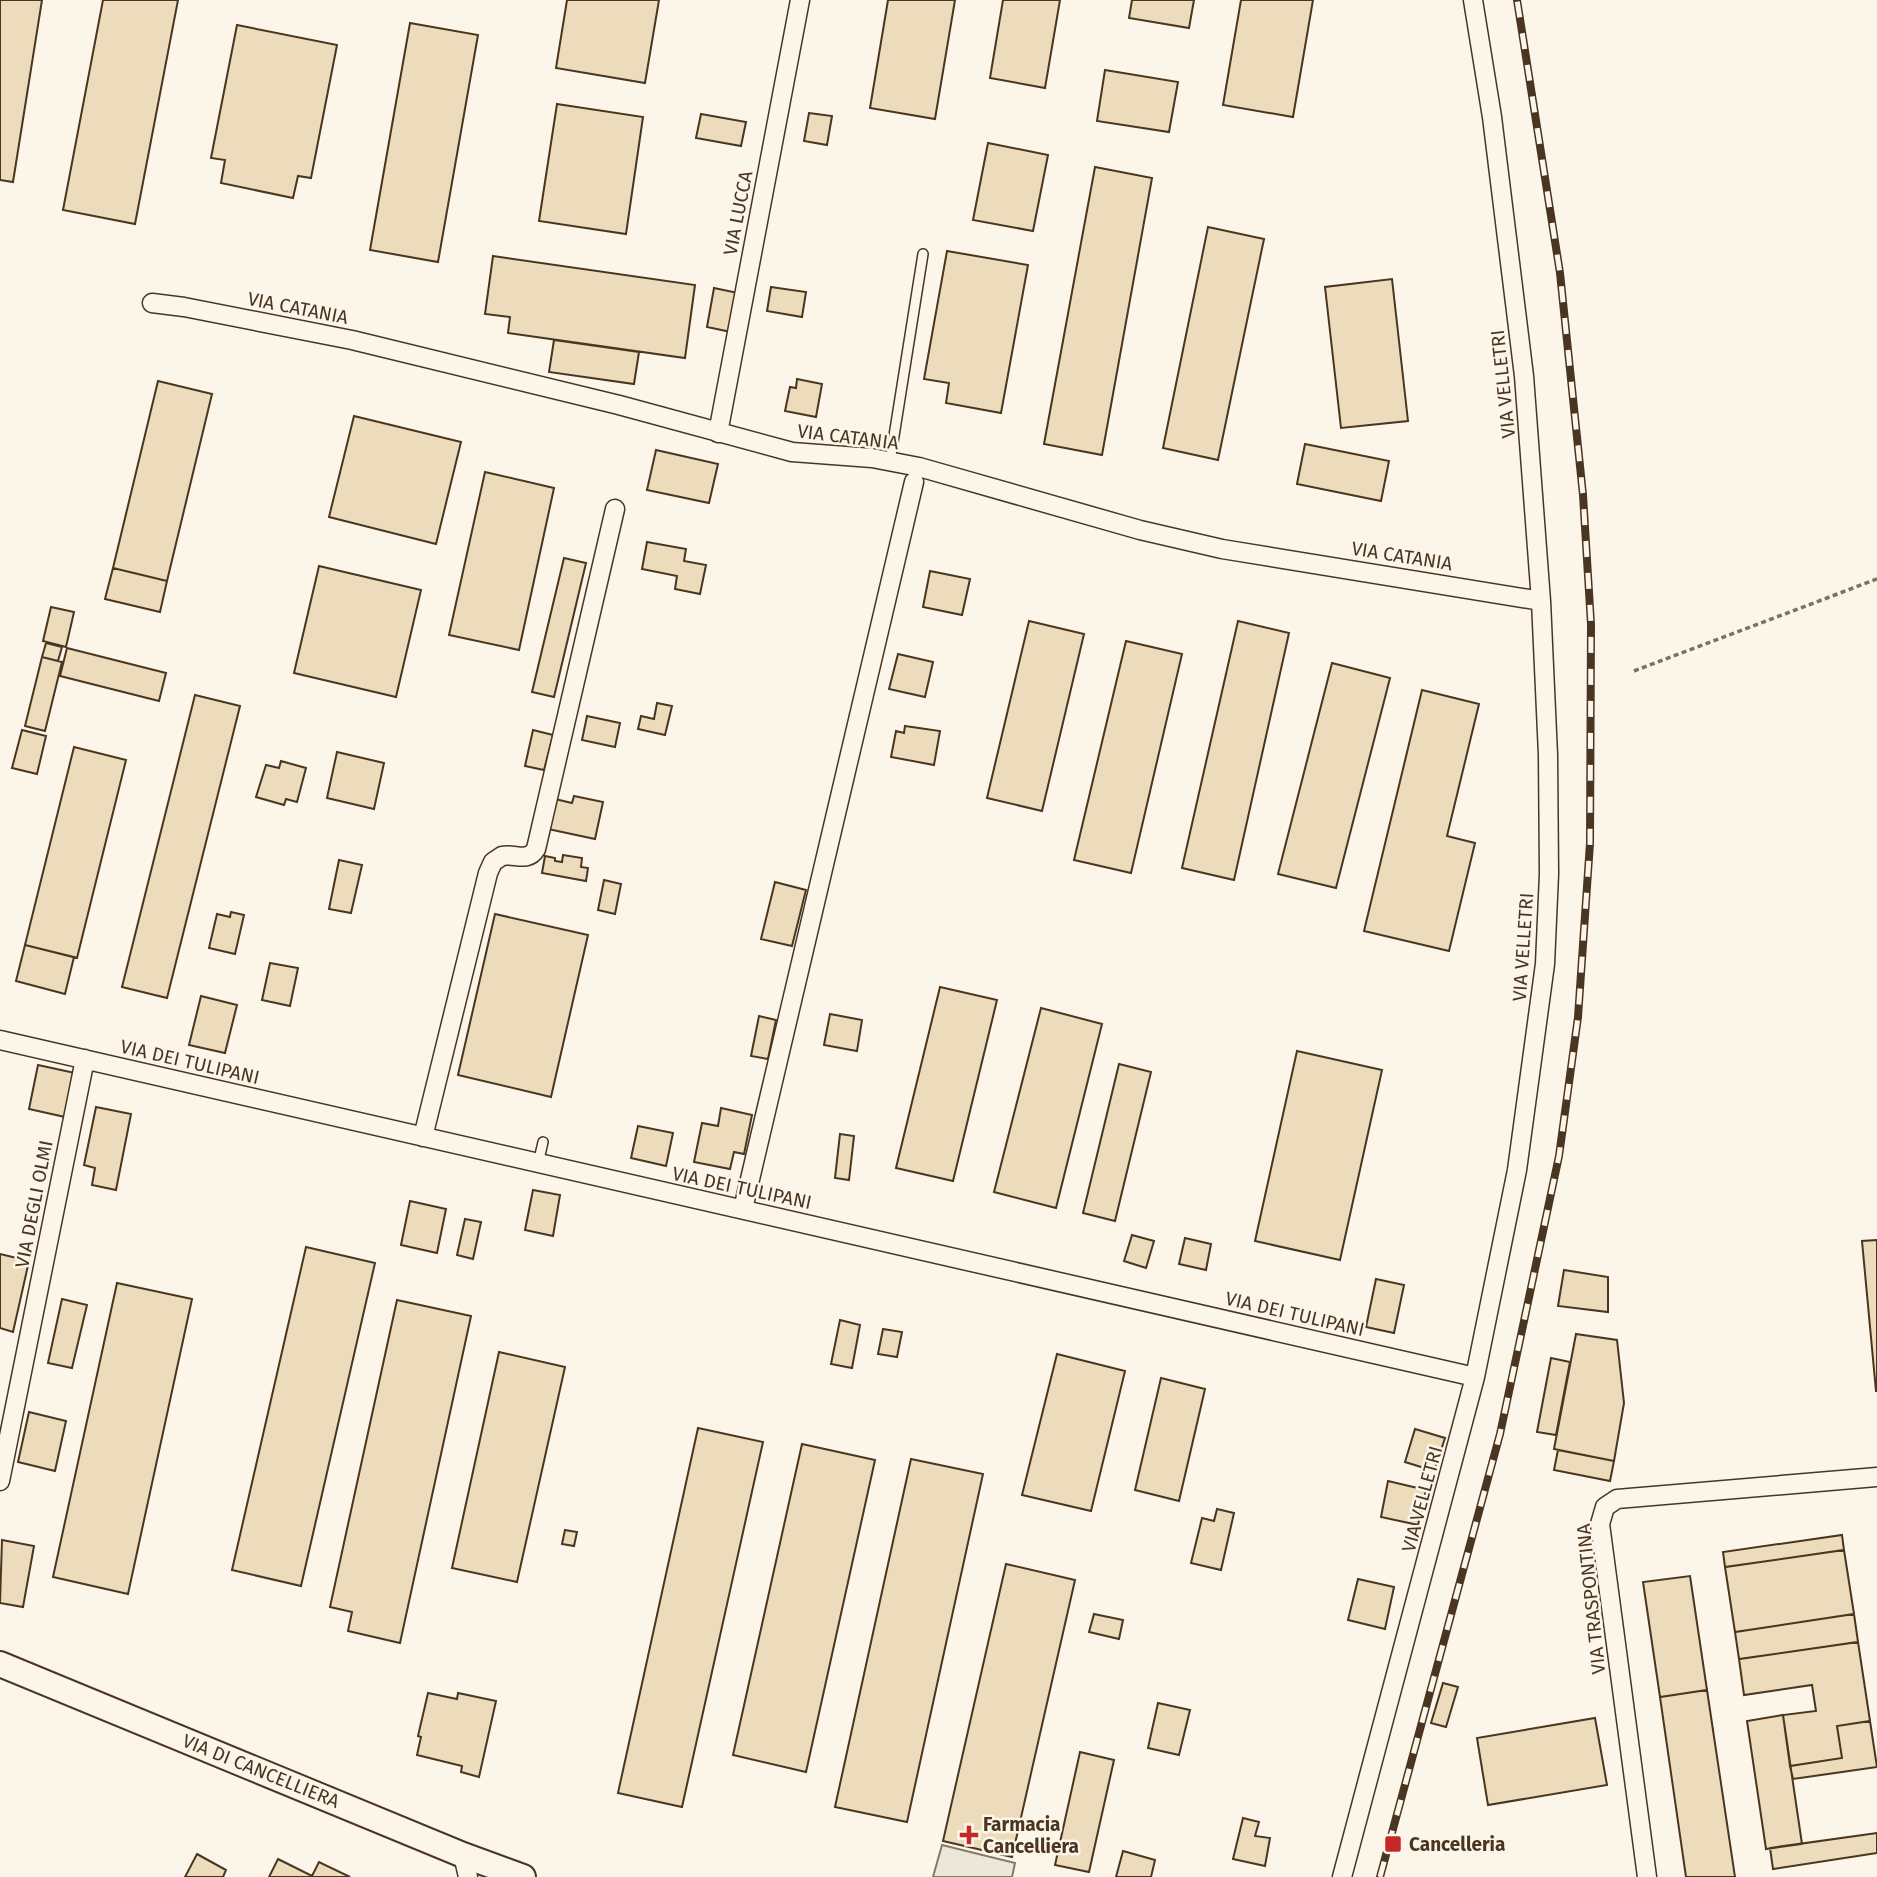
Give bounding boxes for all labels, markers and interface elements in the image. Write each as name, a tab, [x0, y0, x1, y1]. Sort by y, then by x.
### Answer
street label: VIA LUCCA	[719, 169, 757, 257]
street label: VIA CATANIA	[246, 287, 350, 329]
street label: VIA VELLETRI	[1486, 329, 1520, 439]
street label: VIA CATANIA	[796, 419, 900, 455]
street label: VIA CATANIA	[1350, 537, 1454, 575]
street label: VIA VELLETRI	[1508, 892, 1538, 1002]
street label: VIA DEI TULIPANI	[118, 1035, 262, 1089]
street label: VIA DEGLI OLMI	[10, 1138, 58, 1270]
street label: VIA DEI TULIPANI	[670, 1162, 814, 1214]
street label: VIA DEI TULIPANI	[1223, 1287, 1367, 1341]
street label: VIA VELLETRI	[1397, 1443, 1447, 1555]
street label: VIA TRASPONTINA	[1572, 1523, 1610, 1675]
street label: VIA DI CANCELLIERA	[179, 1729, 343, 1813]
place label: Farmacia Cancelliera	[983, 1813, 1079, 1858]
marker: Farmacia Cancelliera	[961, 1827, 977, 1843]
place label: Cancelleria	[1409, 1833, 1505, 1856]
marker: Cancelleria	[1383, 1834, 1403, 1854]

